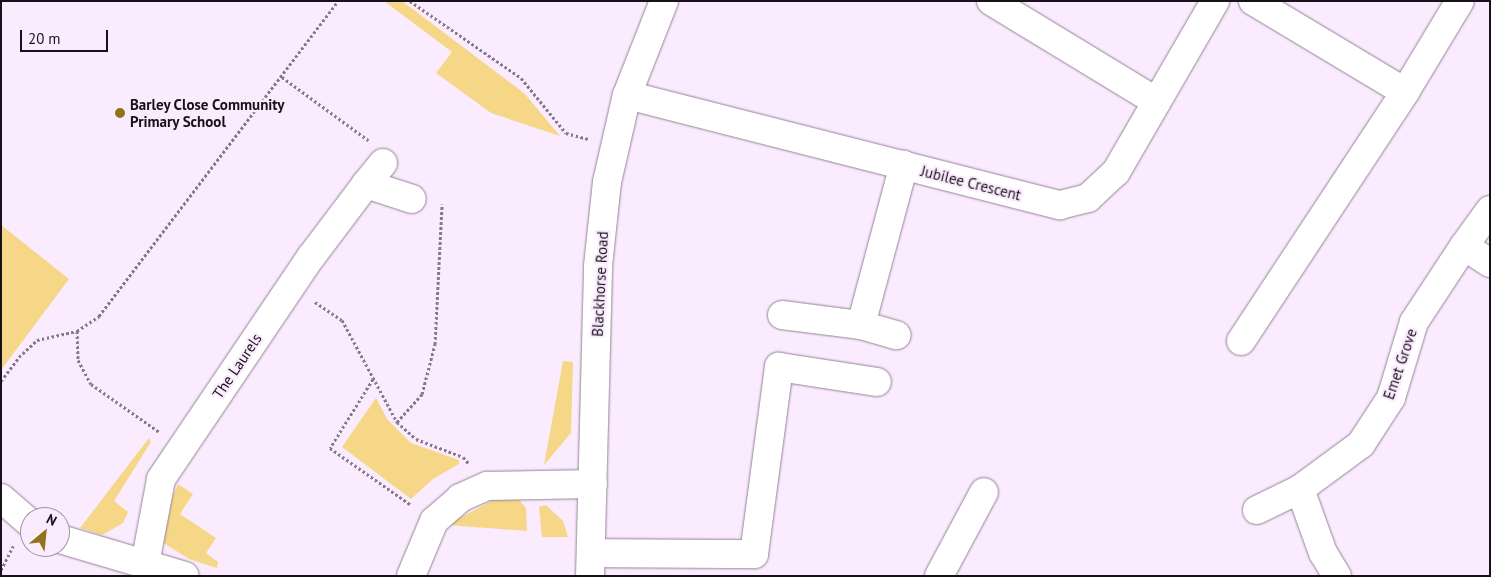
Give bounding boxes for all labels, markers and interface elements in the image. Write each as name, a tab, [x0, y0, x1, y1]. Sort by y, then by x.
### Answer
scale bar	[22, 20, 110, 52]
text: 20 m	[28, 29, 61, 48]
place label: Barley Close Community Primary School	[130, 95, 285, 130]
marker: Barley Close Community Primary School	[114, 107, 126, 119]
street label: Jubilee Crescent	[919, 162, 1023, 204]
street label: Blackhorse Road	[588, 231, 612, 337]
street label: Emet Grove	[1379, 326, 1421, 402]
street label: The Laurels	[209, 330, 265, 402]
north arrow	[20, 507, 70, 557]
text: N	[43, 510, 60, 530]

